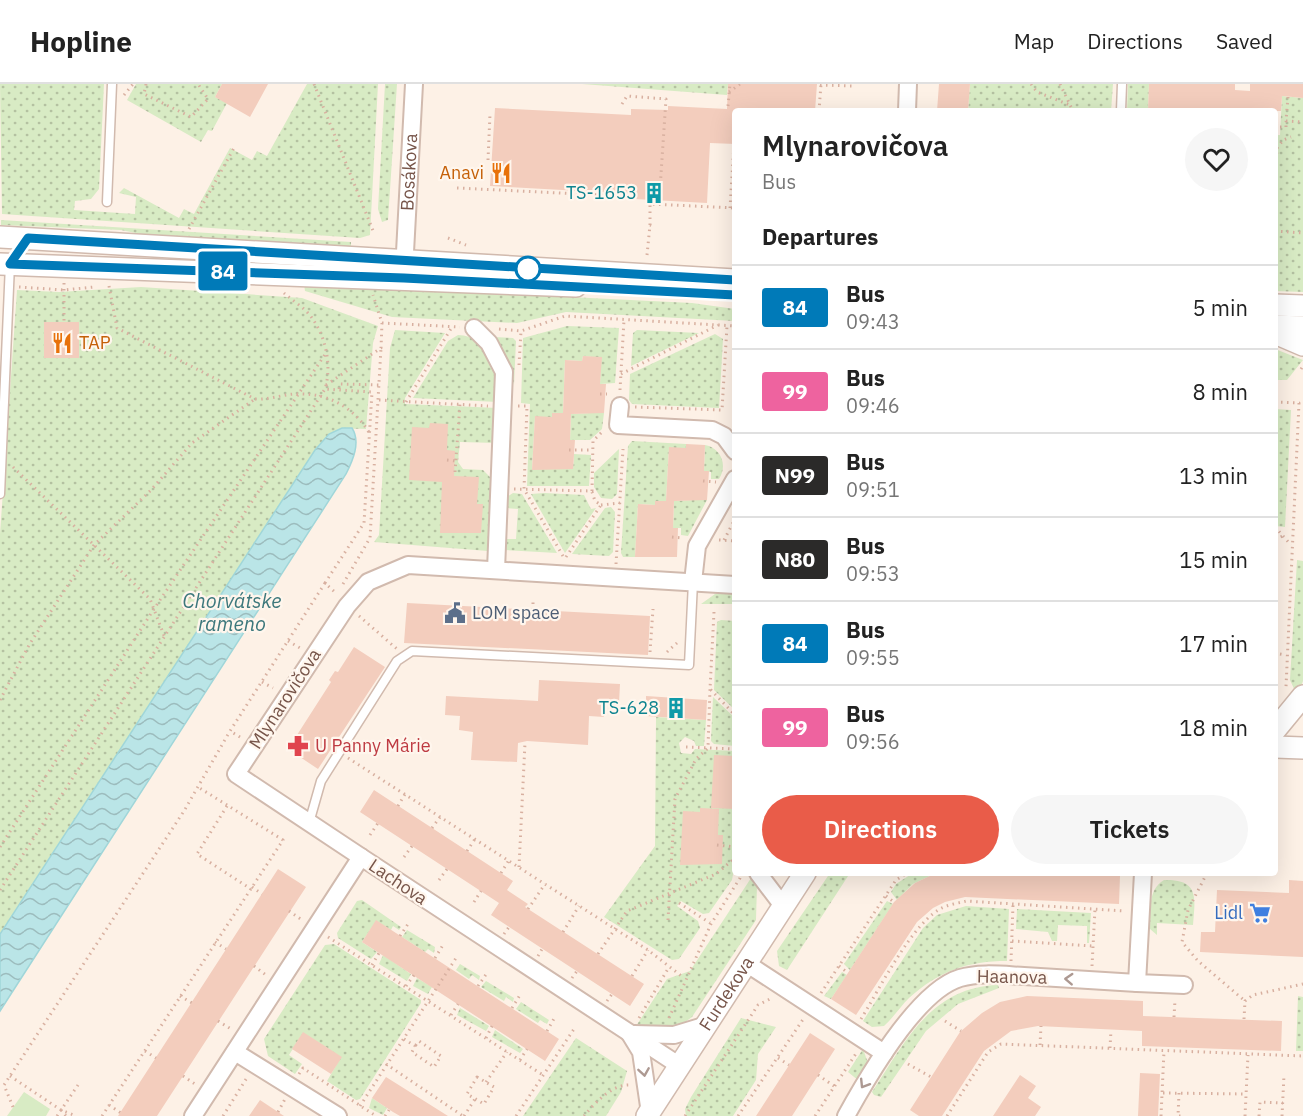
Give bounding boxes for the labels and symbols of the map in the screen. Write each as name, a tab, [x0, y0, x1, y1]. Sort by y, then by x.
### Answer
street label: Bosákova	[395, 132, 422, 212]
place label: Anavi	[439, 161, 484, 184]
restaurant icon: Anavi	[489, 161, 513, 185]
place label: TS-1653	[566, 181, 637, 204]
building icon: TS-1653	[642, 181, 666, 205]
line badge: 84	[196, 252, 250, 291]
unlabelled marker	[515, 256, 541, 282]
restaurant icon: TAP	[50, 331, 74, 355]
place label: TAP	[79, 331, 111, 354]
water label: Chorvátske rameno	[182, 587, 282, 637]
public building icon: LOM space	[443, 601, 467, 625]
place label: LOM space	[472, 601, 560, 624]
street label: Mlynarovičova	[244, 644, 326, 753]
place label: TS-628	[599, 696, 659, 719]
building icon: TS-628	[664, 696, 688, 720]
pharmacy icon: U Panny Márie	[286, 734, 310, 758]
place label: U Panny Márie	[315, 734, 431, 757]
street label: Lachova	[364, 854, 432, 910]
place label: Lidl	[1214, 901, 1243, 924]
supermarket icon: Lidl	[1248, 901, 1272, 925]
street label: Furdekova	[694, 951, 759, 1035]
street label: Haanova	[977, 964, 1048, 989]
one-way arrow	[1064, 972, 1073, 985]
one-way arrow	[637, 1066, 650, 1076]
one-way arrow	[860, 1078, 872, 1088]

